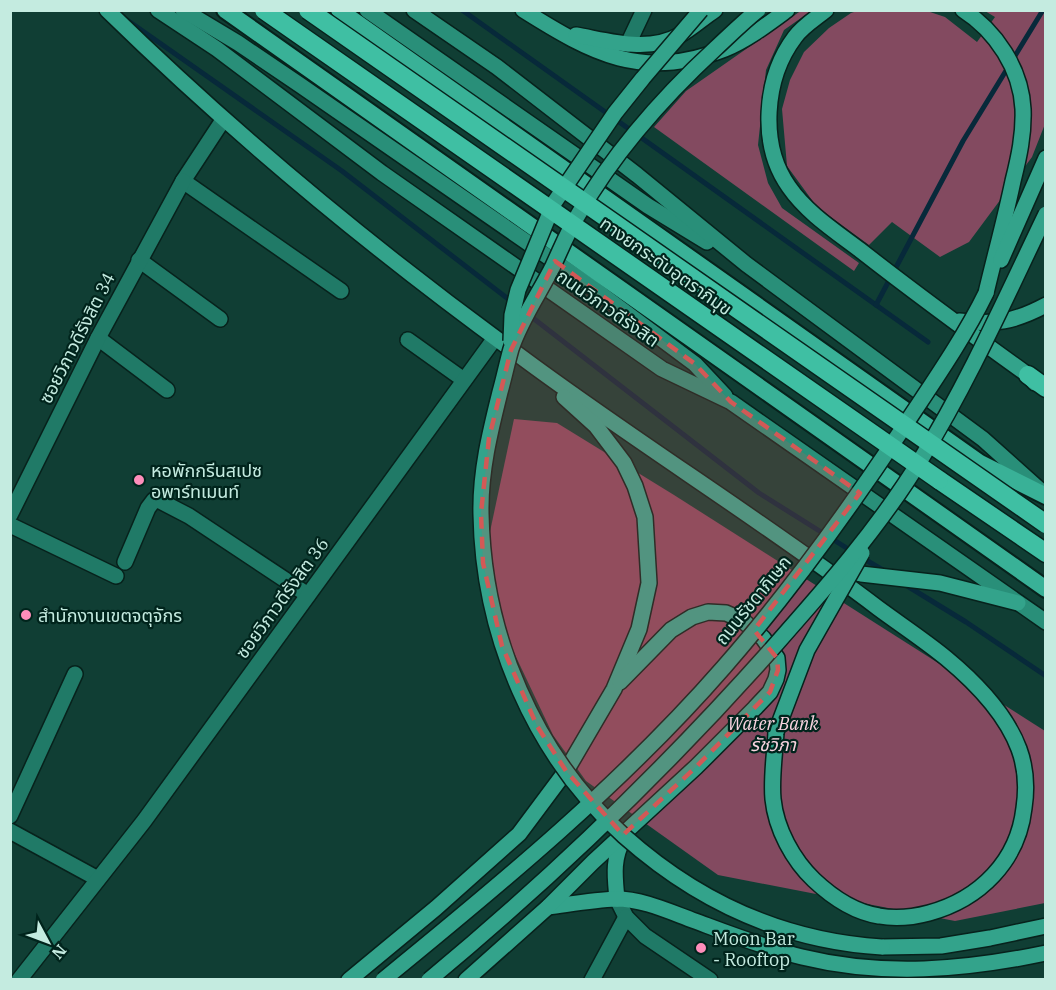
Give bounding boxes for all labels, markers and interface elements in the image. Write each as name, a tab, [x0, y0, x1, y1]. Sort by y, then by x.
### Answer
street label: ทางยกระดับอุตราภิมุข	[596, 212, 736, 320]
street label: ถนนวิภาวดีรังสิต	[552, 264, 664, 352]
street label: ซอยวิภาวดีรังสิต 34	[34, 269, 120, 407]
place label: หอพักกรีนสเปซ อพาร์ทเมนท์	[151, 459, 262, 503]
marker: หอพักกรีนสเปซ อพาร์ทเมนท์	[132, 473, 146, 487]
street label: ซอยวิภาวดีรังสิต 36	[230, 533, 334, 663]
street label: ถนนรัชดาภิเษก	[710, 551, 796, 649]
place label: สำนักงานเขตจตุจักร	[38, 604, 182, 627]
marker: สำนักงานเขตจตุจักร	[19, 608, 33, 622]
park label: Water Bank รัชวิภา	[727, 712, 819, 756]
north arrow	[18, 912, 78, 972]
place label: Moon Bar - Rooftop	[713, 927, 795, 971]
text: N	[48, 941, 71, 963]
marker: Moon Bar - Rooftop	[694, 941, 708, 955]

